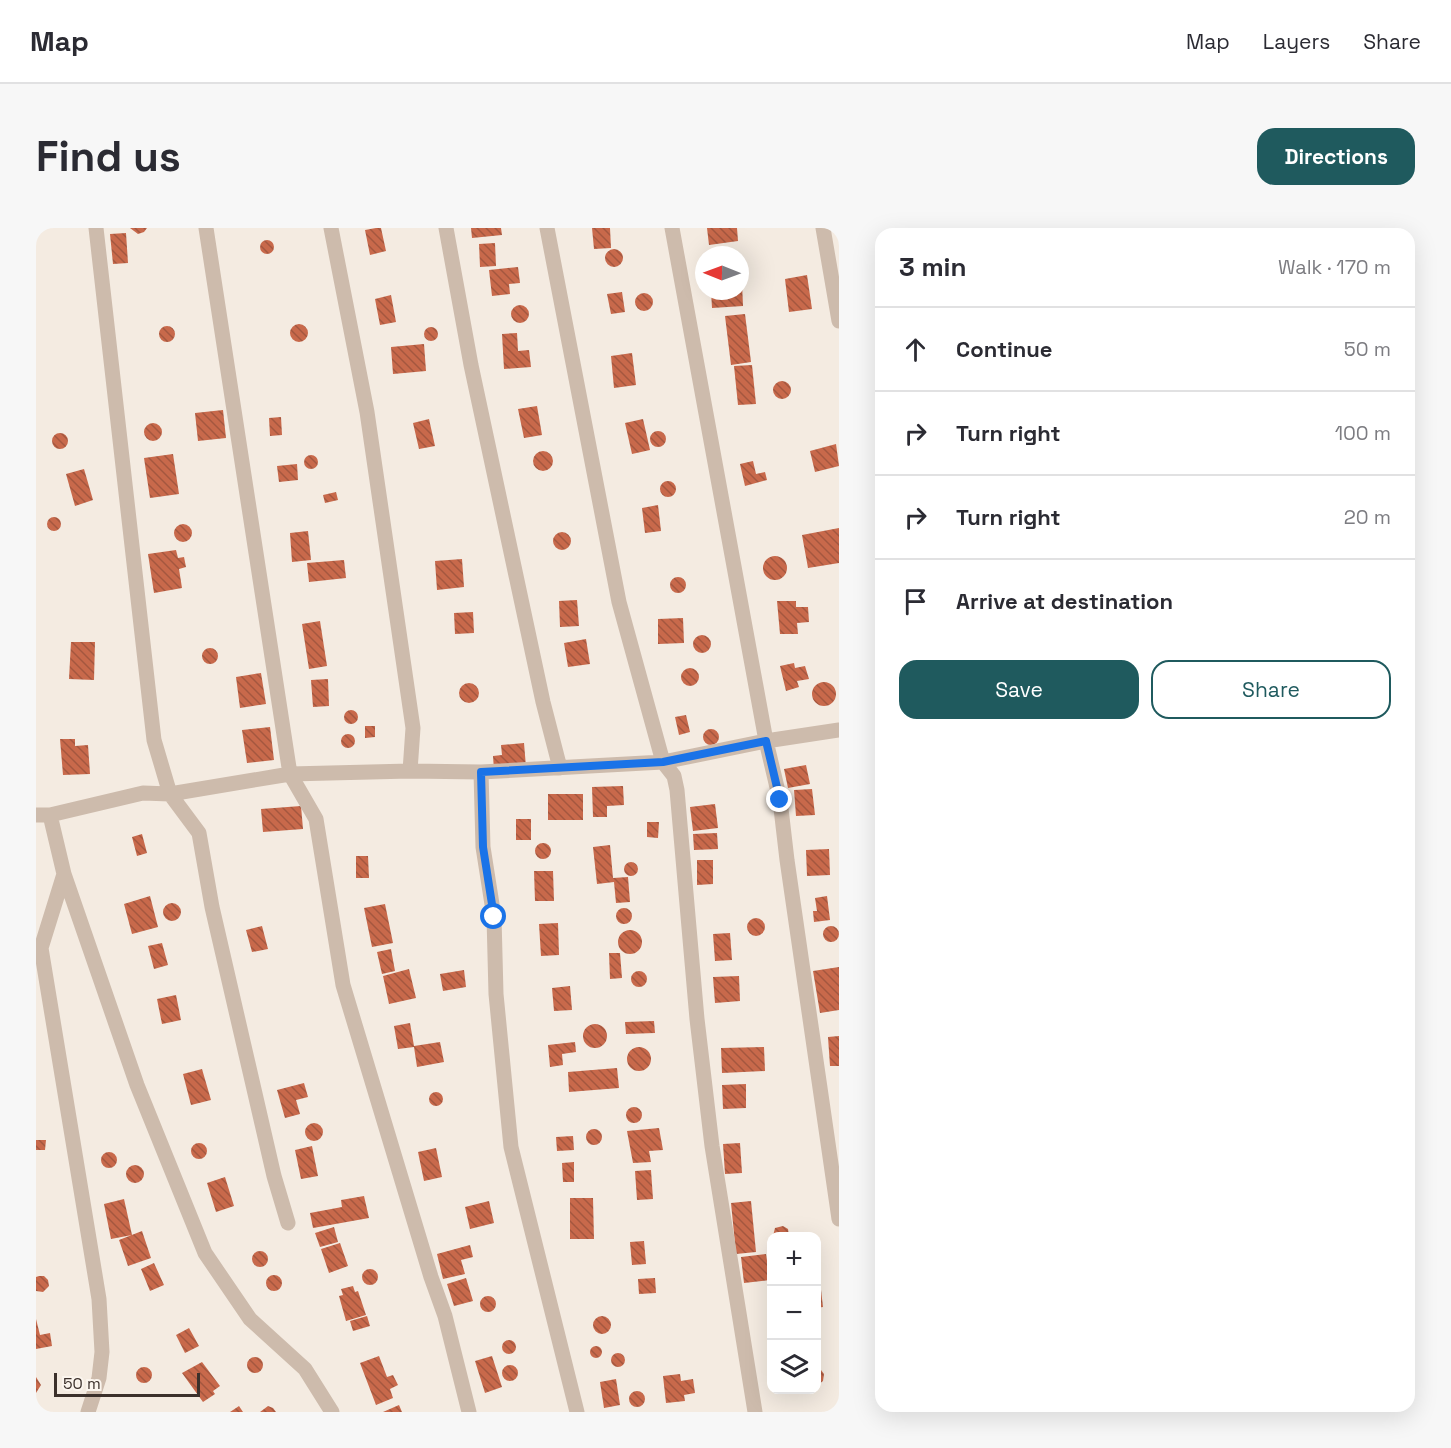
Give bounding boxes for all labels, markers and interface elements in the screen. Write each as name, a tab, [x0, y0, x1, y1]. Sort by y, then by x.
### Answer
text: Map	[30, 23, 89, 59]
text: Map	[1186, 28, 1230, 55]
text: Layers	[1263, 28, 1330, 55]
text: Share	[1363, 28, 1421, 55]
button: Directions	[1257, 128, 1415, 185]
text: Find us	[36, 130, 181, 183]
north arrow	[695, 246, 749, 300]
text: 3 min	[899, 250, 967, 284]
text: Walk · 170 m	[1278, 254, 1391, 280]
icon: ahead	[899, 333, 932, 366]
text: Continue	[956, 335, 1052, 363]
text: 50 m	[1344, 336, 1391, 362]
icon: right	[899, 417, 932, 450]
text: Turn right	[956, 419, 1061, 447]
text: 100 m	[1335, 420, 1391, 446]
icon: right	[899, 501, 932, 534]
text: Turn right	[956, 503, 1061, 531]
text: 20 m	[1344, 504, 1391, 530]
icon: arrive	[899, 585, 932, 618]
text: Arrive at destination	[956, 587, 1173, 615]
button: Save	[899, 660, 1139, 719]
button: Share	[1151, 660, 1391, 719]
route end	[766, 786, 792, 812]
route start	[480, 903, 506, 929]
map controls	[767, 1232, 821, 1394]
button: +	[767, 1232, 821, 1286]
button: −	[767, 1286, 821, 1340]
button: layers	[767, 1340, 821, 1394]
scale bar	[54, 1370, 200, 1398]
text: 50 m	[63, 1373, 101, 1394]

